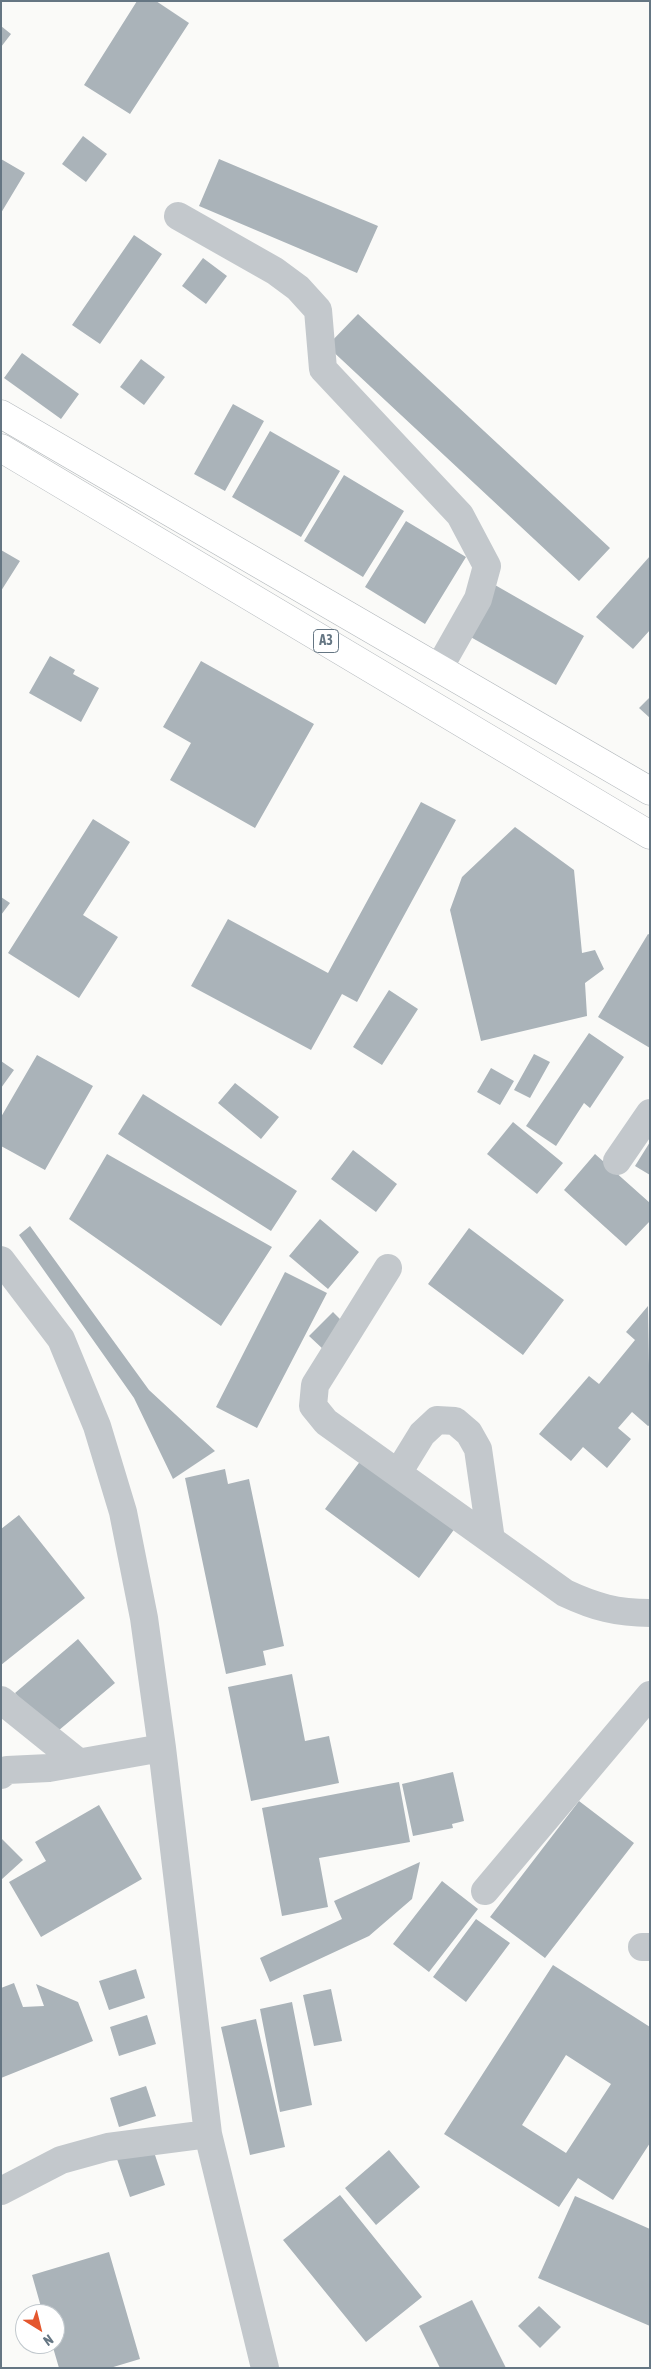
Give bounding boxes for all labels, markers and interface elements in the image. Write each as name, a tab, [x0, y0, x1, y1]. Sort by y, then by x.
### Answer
road number: A3	[314, 630, 338, 652]
north arrow	[15, 2304, 65, 2354]
text: N	[40, 2331, 56, 2349]

